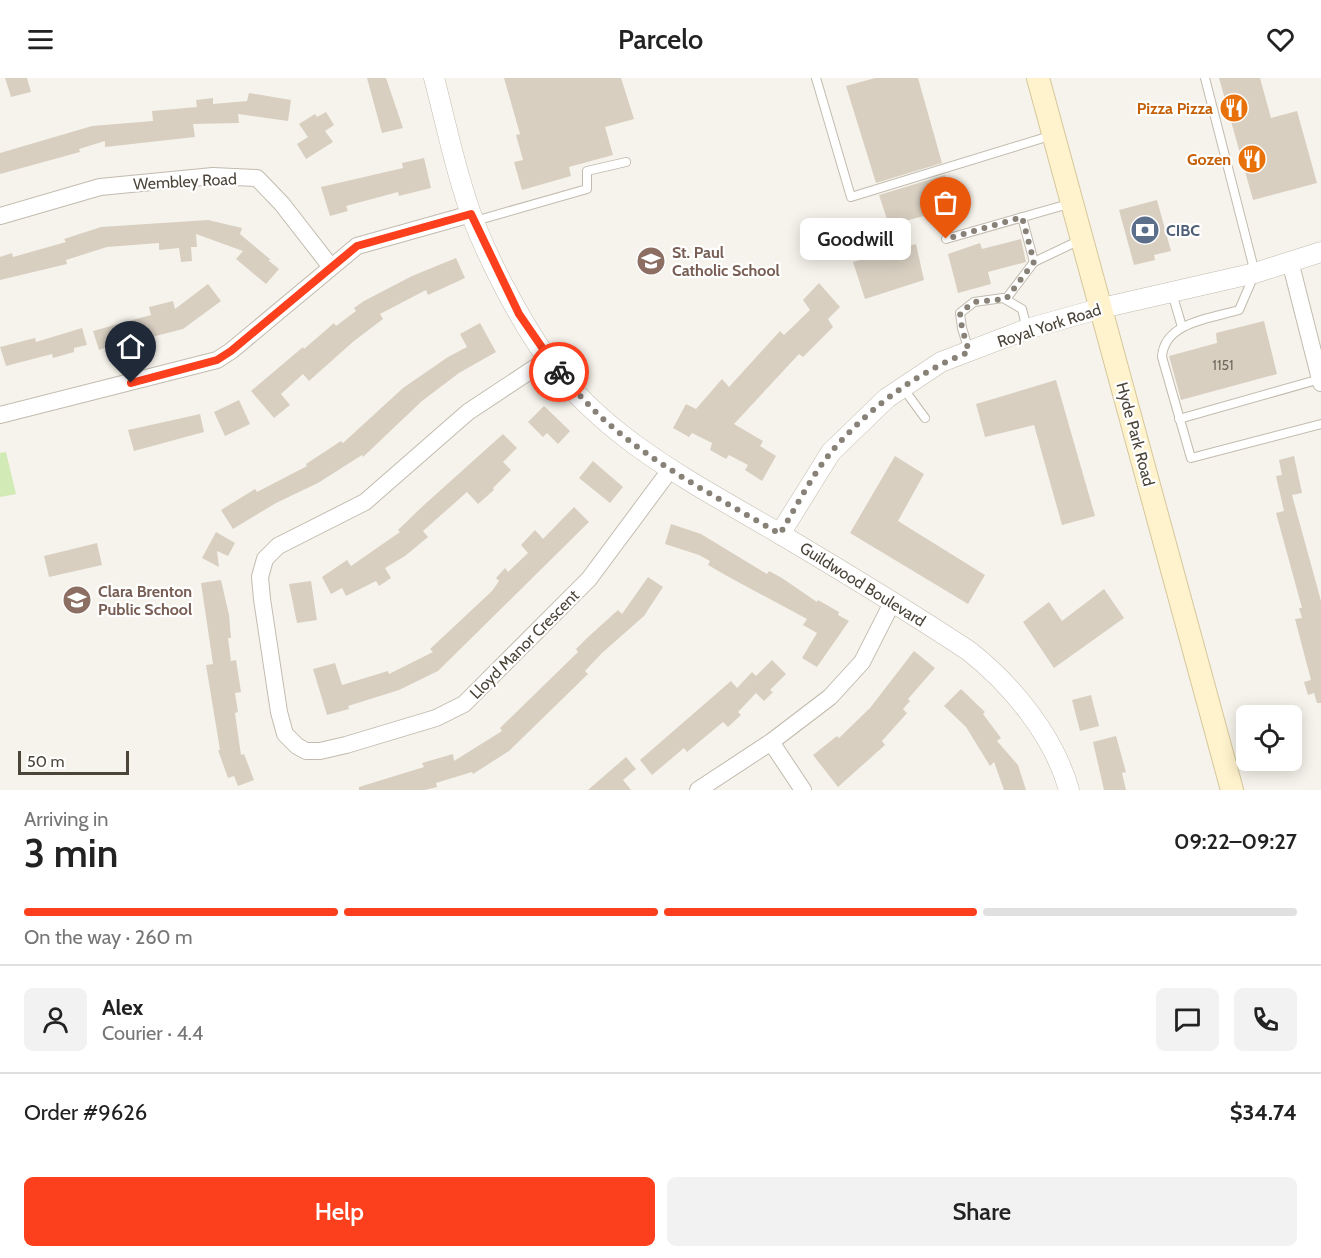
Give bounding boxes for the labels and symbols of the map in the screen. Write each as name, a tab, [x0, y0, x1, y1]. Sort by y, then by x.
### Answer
restaurant icon: Pizza Pizza	[1218, 92, 1250, 124]
place label: Pizza Pizza	[1137, 99, 1213, 118]
restaurant icon: Gozen	[1236, 143, 1268, 175]
place label: Gozen	[1187, 150, 1231, 169]
street label: Wembley Road	[133, 169, 237, 194]
pin	[920, 177, 971, 239]
bank icon: CIBC	[1129, 214, 1161, 246]
callout: Goodwill	[799, 218, 910, 260]
place label: CIBC	[1166, 221, 1200, 240]
place label: St. Paul Catholic School	[672, 243, 780, 280]
school or university icon: St. Paul Catholic School	[635, 245, 667, 277]
street label: Royal York Road	[995, 300, 1103, 351]
pin	[105, 321, 156, 383]
courier	[529, 342, 589, 402]
house number: 1151	[1212, 356, 1234, 374]
street label: Hyde Park Road	[1113, 380, 1159, 488]
street label: Guildwood Boulevard	[796, 538, 929, 631]
place label: Clara Brenton Public School	[98, 582, 192, 619]
school or university icon: Clara Brenton Public School	[61, 584, 93, 616]
street label: Lloyd Manor Crescent	[466, 585, 583, 703]
scale bar	[18, 748, 129, 776]

